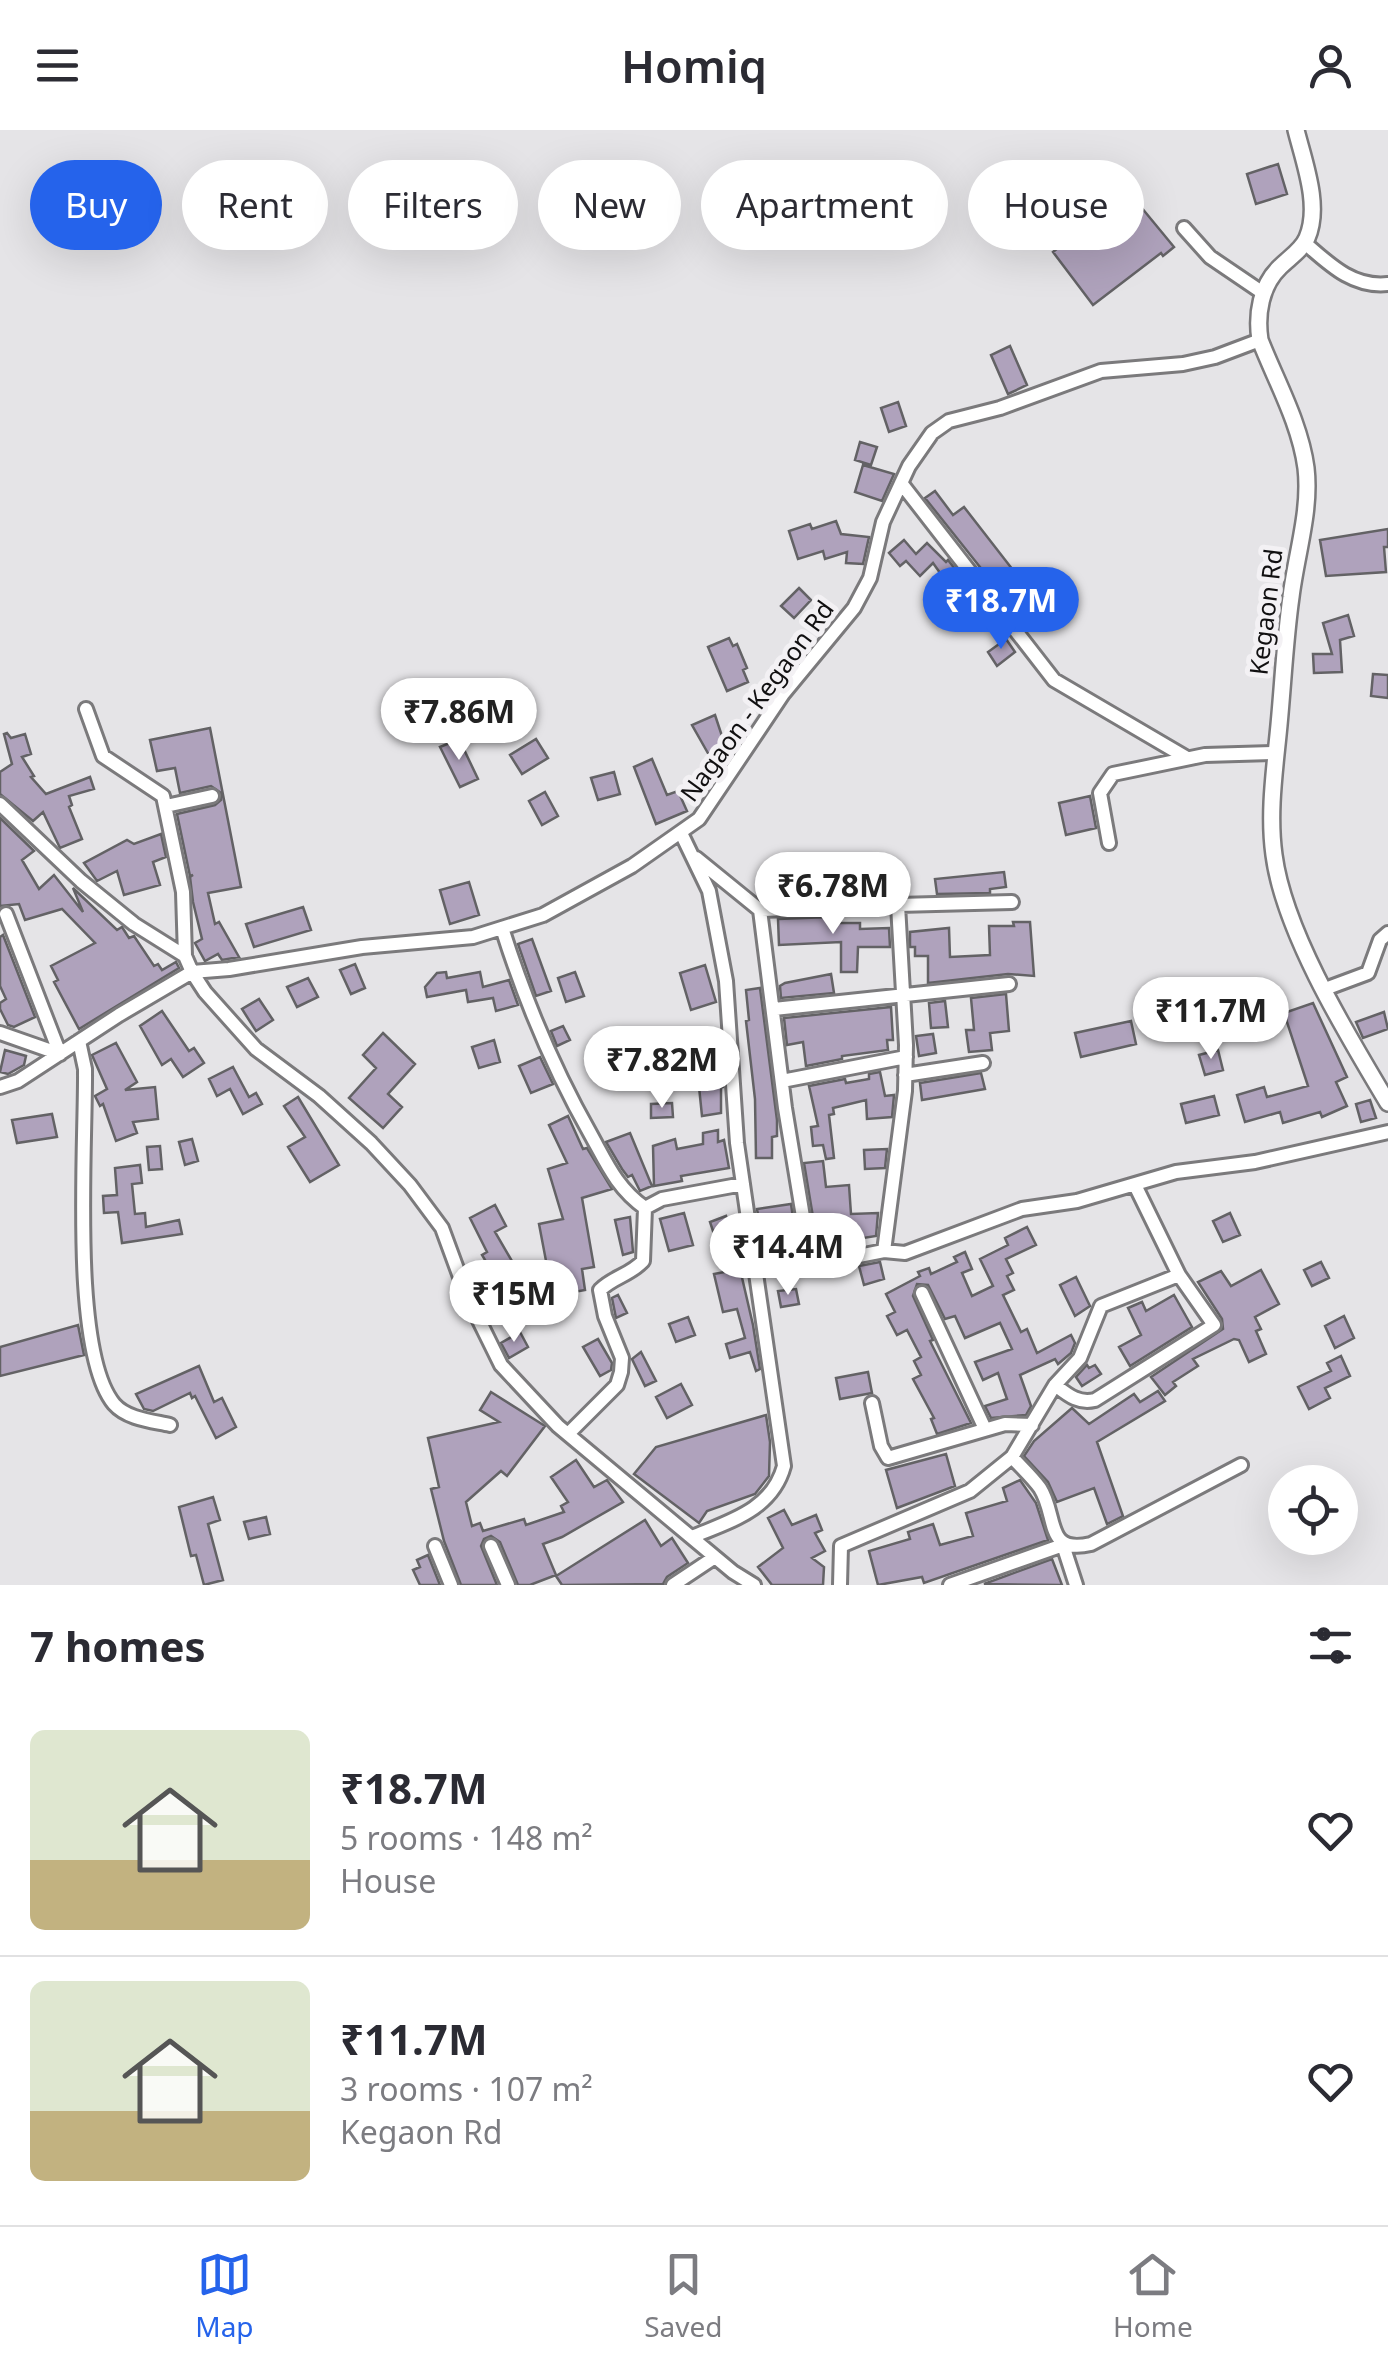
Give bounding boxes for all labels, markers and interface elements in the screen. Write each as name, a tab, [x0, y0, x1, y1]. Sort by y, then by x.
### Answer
text: Homiq	[621, 35, 767, 96]
icon: menu	[30, 38, 85, 93]
icon: person	[1303, 38, 1358, 93]
chip: Buy	[30, 160, 162, 250]
chip: Rent	[182, 160, 328, 250]
chip: Filters	[348, 160, 518, 250]
chip: New	[538, 160, 681, 250]
chip: Apartment	[701, 160, 948, 250]
chip: House	[968, 160, 1144, 250]
street label: Kegaon Rd	[1240, 547, 1290, 677]
pin: ₹18.7M	[920, 567, 1082, 652]
text: ₹18.7M	[945, 578, 1057, 621]
street label: Nagaon - Kegaon Rd	[672, 593, 841, 808]
pin: ₹7.86M	[378, 678, 540, 763]
text: ₹7.86M	[403, 689, 515, 732]
pin: ₹6.78M	[752, 852, 914, 937]
text: ₹6.78M	[777, 863, 889, 906]
pin: ₹11.7M	[1130, 977, 1292, 1062]
text: ₹11.7M	[1155, 988, 1267, 1031]
pin: ₹7.82M	[581, 1026, 743, 1111]
text: ₹7.82M	[606, 1037, 718, 1080]
pin: ₹14.4M	[707, 1213, 869, 1298]
text: ₹14.4M	[732, 1224, 844, 1267]
pin: ₹15M	[455, 1260, 573, 1345]
text: ₹15M	[471, 1271, 557, 1314]
map controls	[1268, 1465, 1358, 1555]
button: locate	[1268, 1465, 1358, 1555]
text: 7 homes	[30, 1617, 206, 1674]
icon: filters	[1303, 1618, 1358, 1673]
text: ₹18.7M	[340, 1759, 488, 1816]
icon: home	[110, 1770, 230, 1890]
icon: heart	[1303, 1803, 1358, 1858]
text: 5 rooms · 148 m²	[340, 1816, 593, 1859]
text: House	[340, 1859, 436, 1902]
text: ₹11.7M	[340, 2010, 488, 2067]
icon: home	[110, 2021, 230, 2141]
icon: heart	[1303, 2054, 1358, 2109]
text: 3 rooms · 107 m²	[340, 2067, 593, 2110]
text: Kegaon Rd	[340, 2110, 503, 2153]
tab: Map	[195, 2247, 254, 2345]
tab: Saved	[644, 2247, 722, 2345]
tab: Home	[1113, 2247, 1193, 2345]

